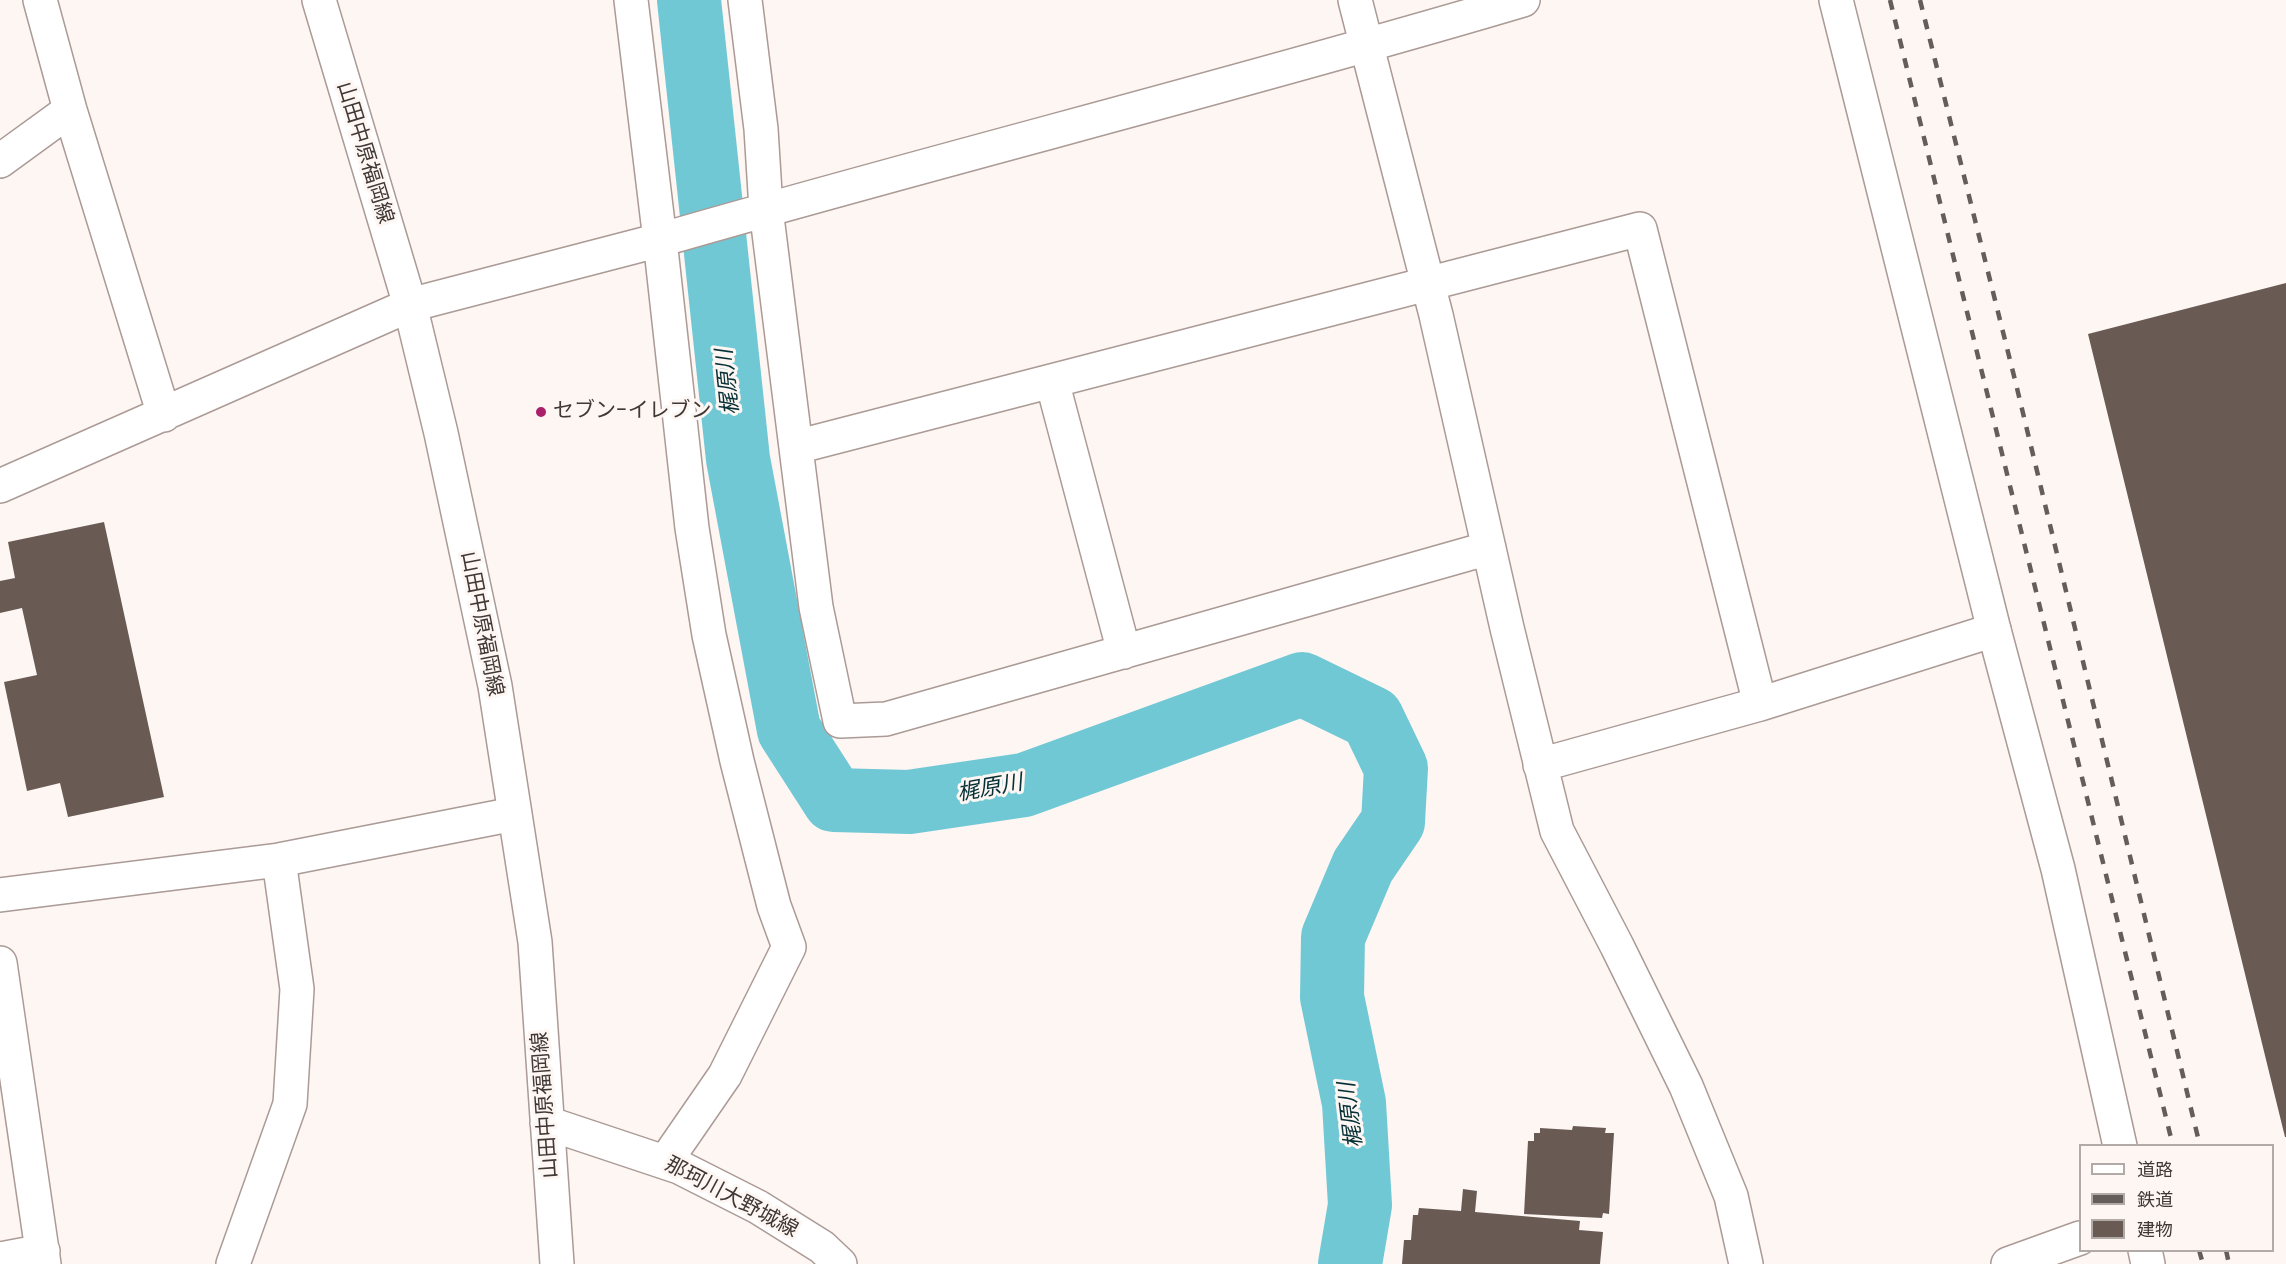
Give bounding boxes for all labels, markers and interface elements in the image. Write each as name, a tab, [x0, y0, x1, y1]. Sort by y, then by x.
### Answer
street label: 山田中原福岡線	[330, 79, 398, 227]
water label: 梶原川	[712, 348, 746, 416]
place label: セブン-イレブン	[553, 399, 712, 425]
marker: セブン-イレブン	[534, 405, 548, 419]
street label: 山田中原福岡線	[455, 549, 507, 699]
water label: 梶原川	[955, 770, 1025, 808]
street label: 山田中原福岡線	[528, 1031, 564, 1179]
water label: 梶原川	[1335, 1081, 1369, 1149]
legend	[2079, 1144, 2274, 1252]
street label: 那珂川大野城線	[660, 1152, 802, 1244]
text: 道路	[2137, 1157, 2173, 1182]
text: 鉄道	[2137, 1187, 2173, 1212]
text: 建物	[2137, 1217, 2173, 1242]

